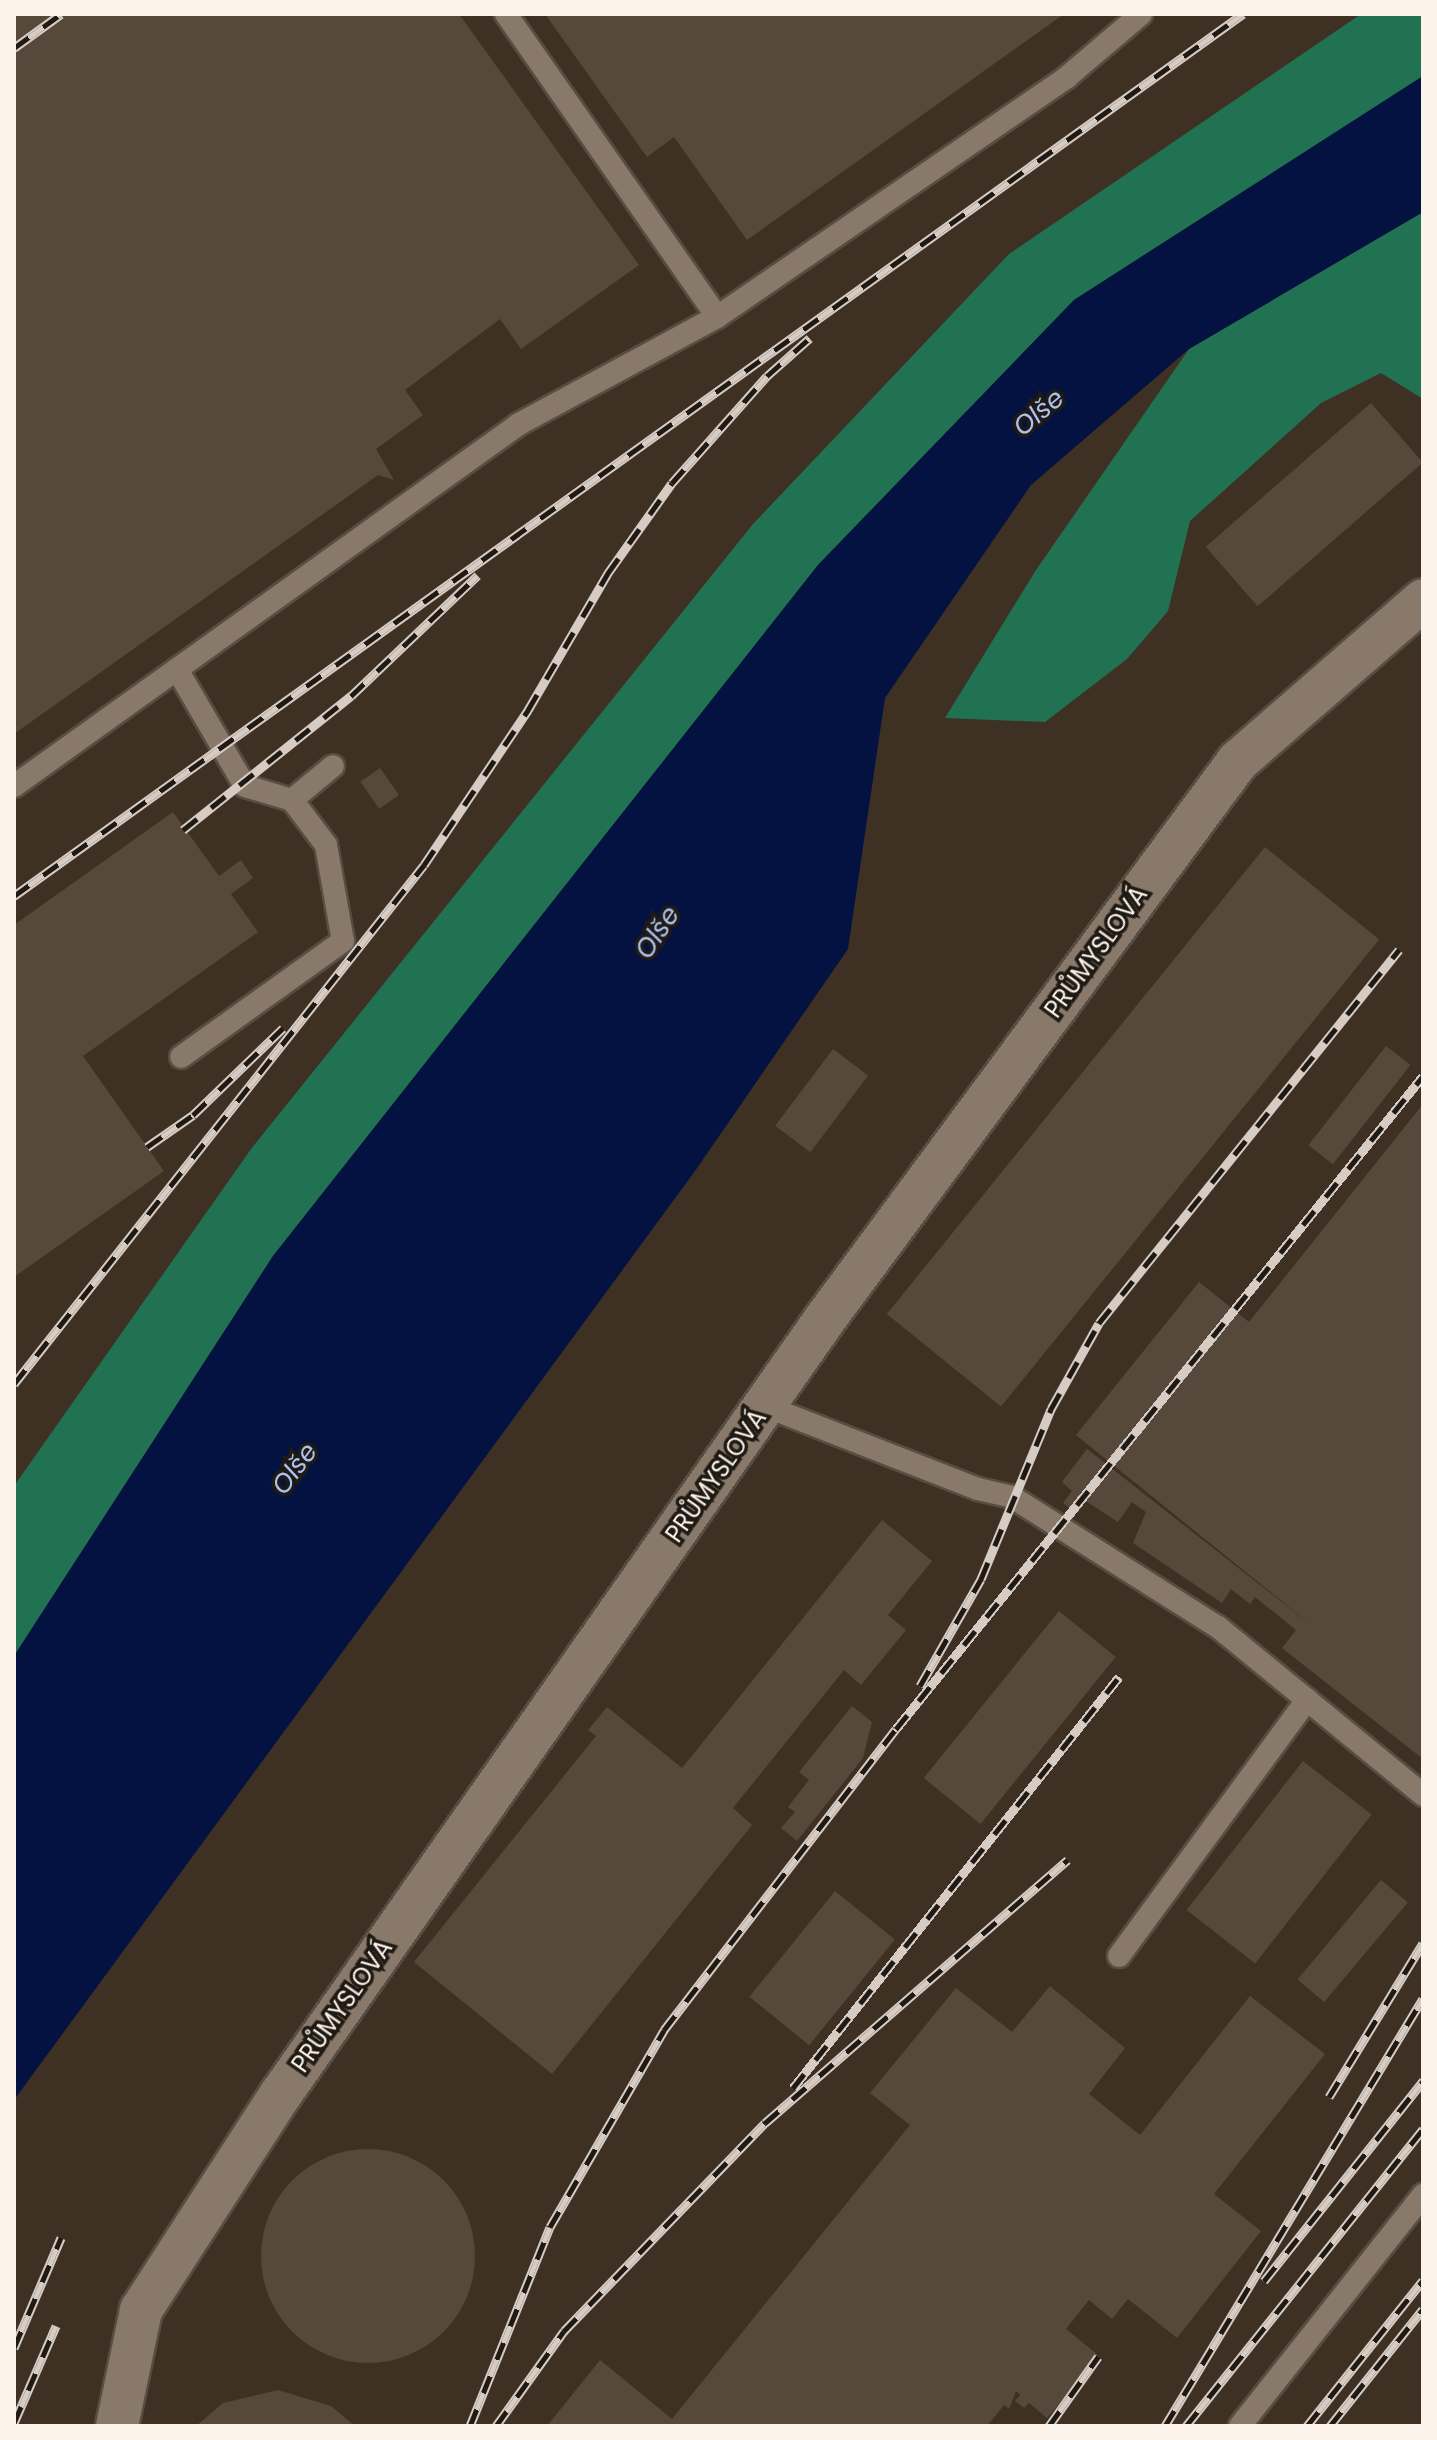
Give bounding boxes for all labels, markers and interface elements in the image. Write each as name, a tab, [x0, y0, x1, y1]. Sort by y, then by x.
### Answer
water label: Olše	[1007, 383, 1071, 443]
street label: PRŮMYSLOVÁ	[1039, 881, 1153, 1023]
water label: Olše	[629, 901, 687, 965]
street label: PRŮMYSLOVÁ	[660, 1404, 772, 1548]
water label: Olše	[266, 1437, 324, 1501]
street label: PRŮMYSLOVÁ	[286, 1934, 398, 2078]

